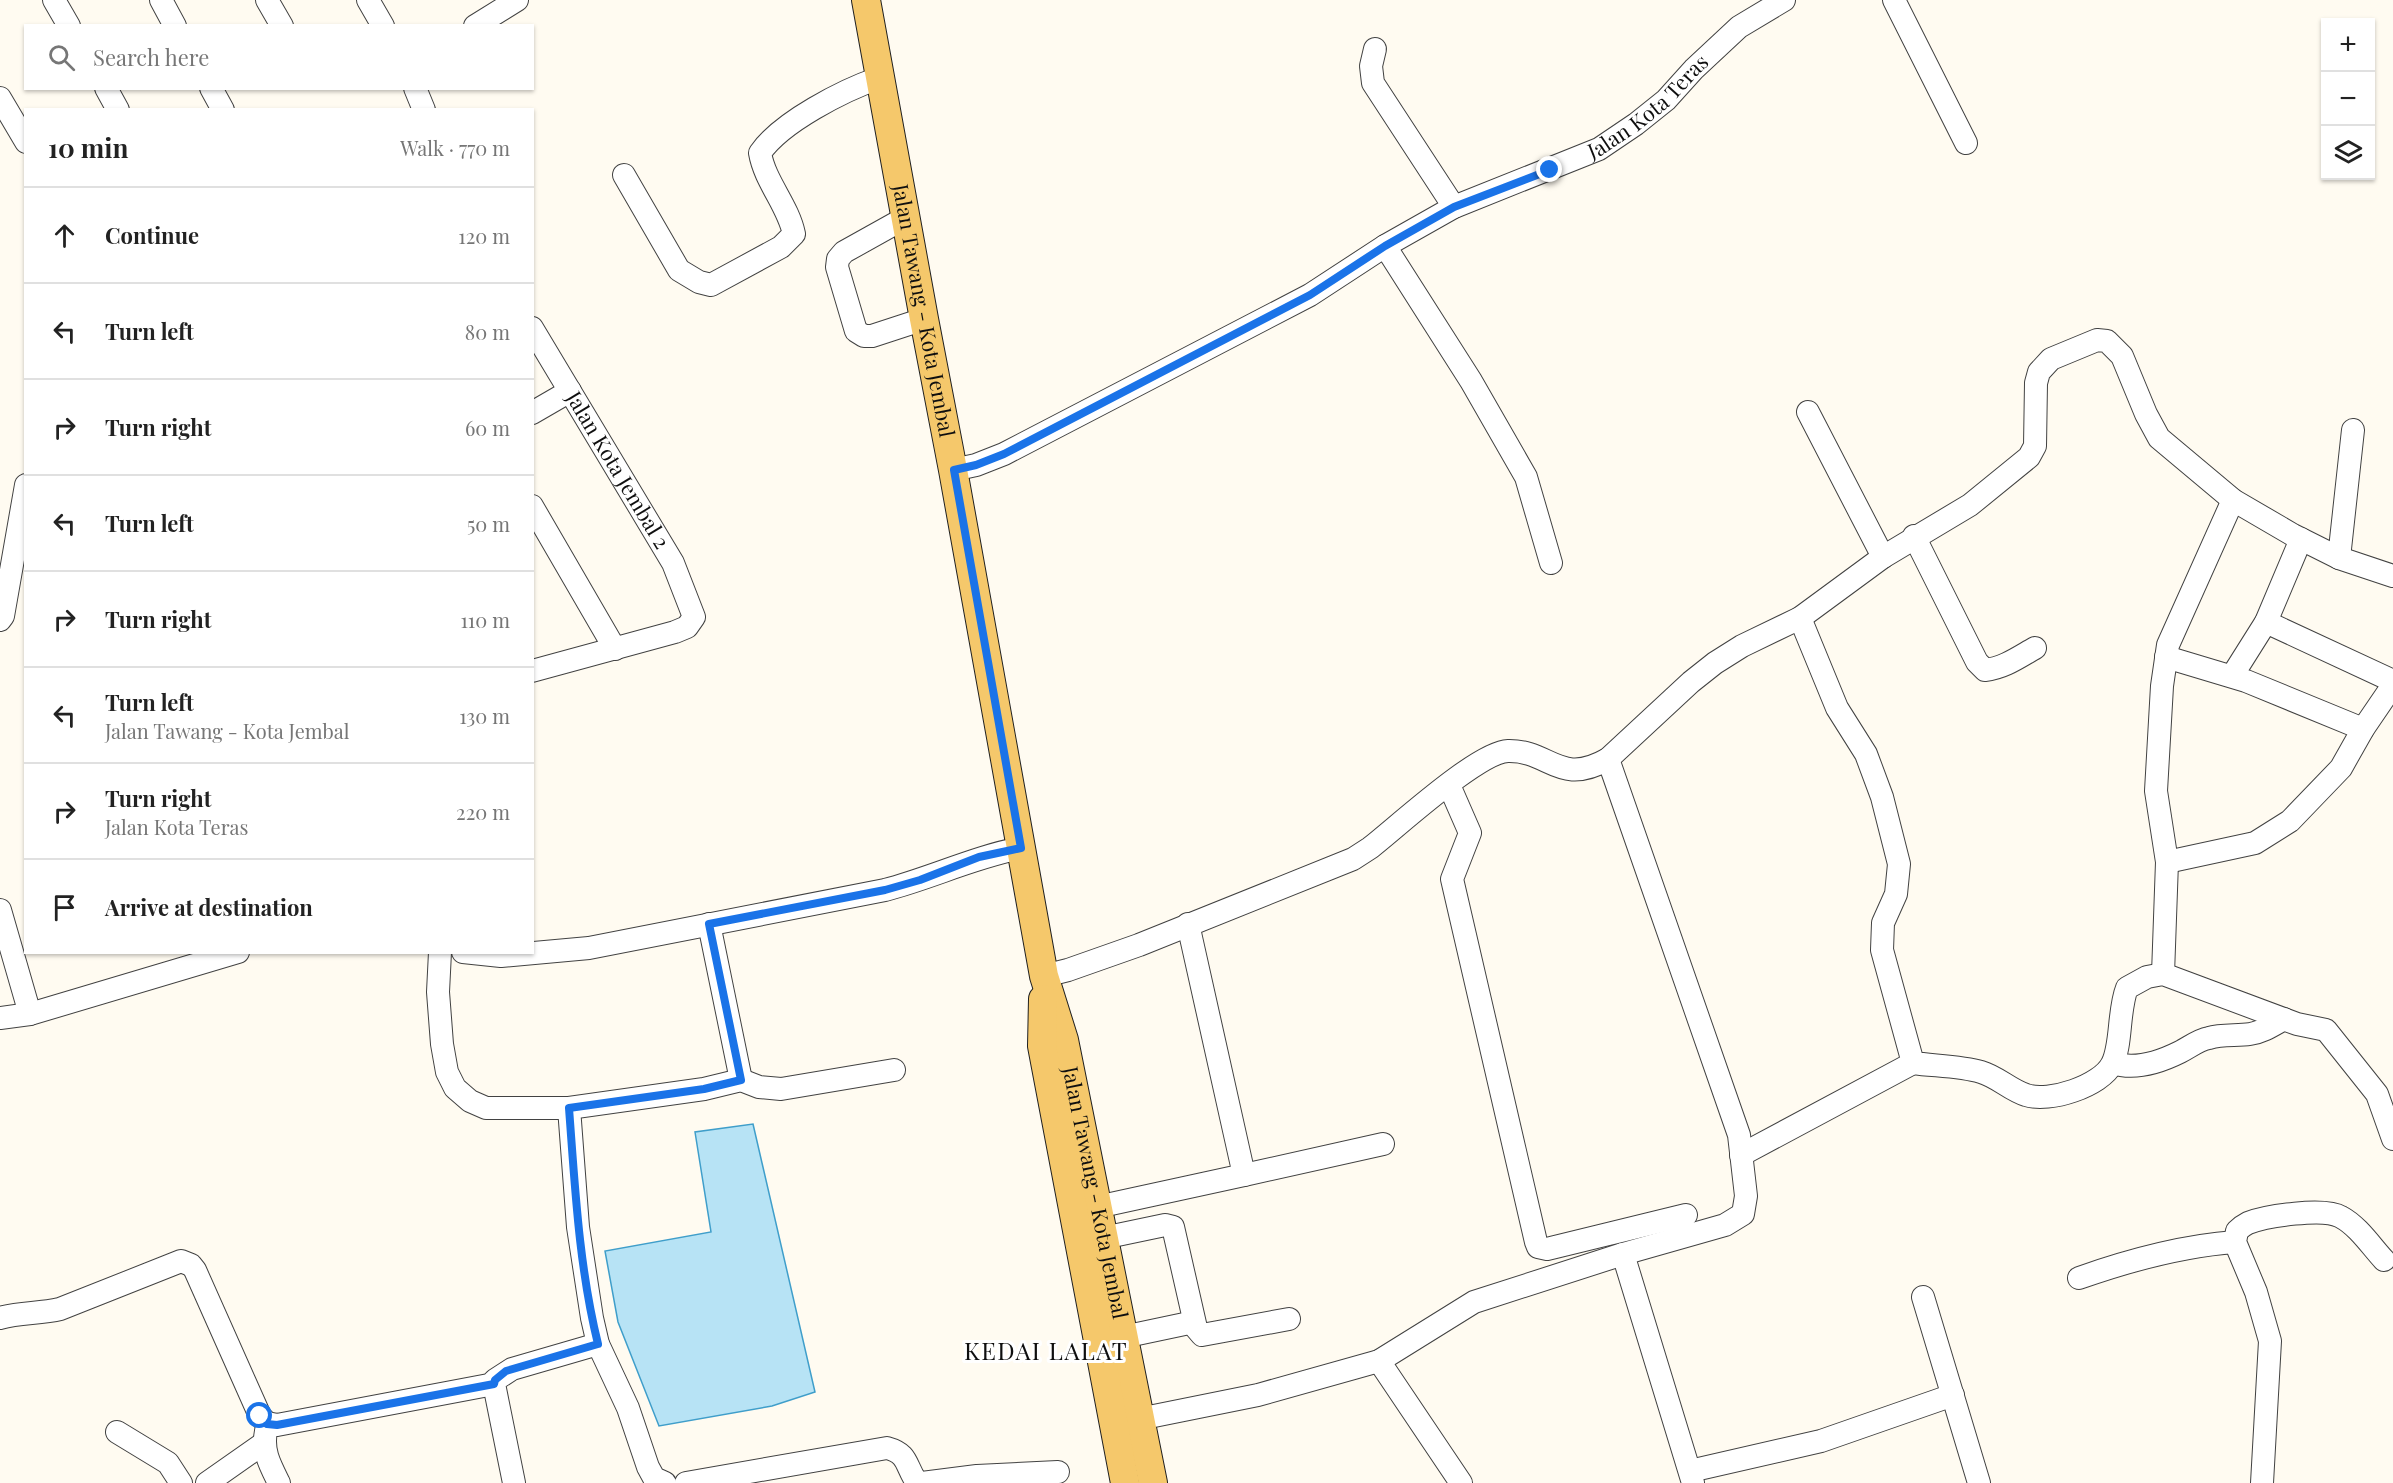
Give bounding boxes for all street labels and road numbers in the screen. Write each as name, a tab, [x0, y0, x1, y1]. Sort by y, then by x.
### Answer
street label: Jalan Kota Teras	[1582, 47, 1713, 165]
street label: Jalan Tawang - Kota Jembal	[888, 181, 962, 439]
street label: Jalan Kota Jembal 2	[561, 385, 677, 553]
street label: Jalan Tawang - Kota Jembal	[1057, 1063, 1136, 1321]

